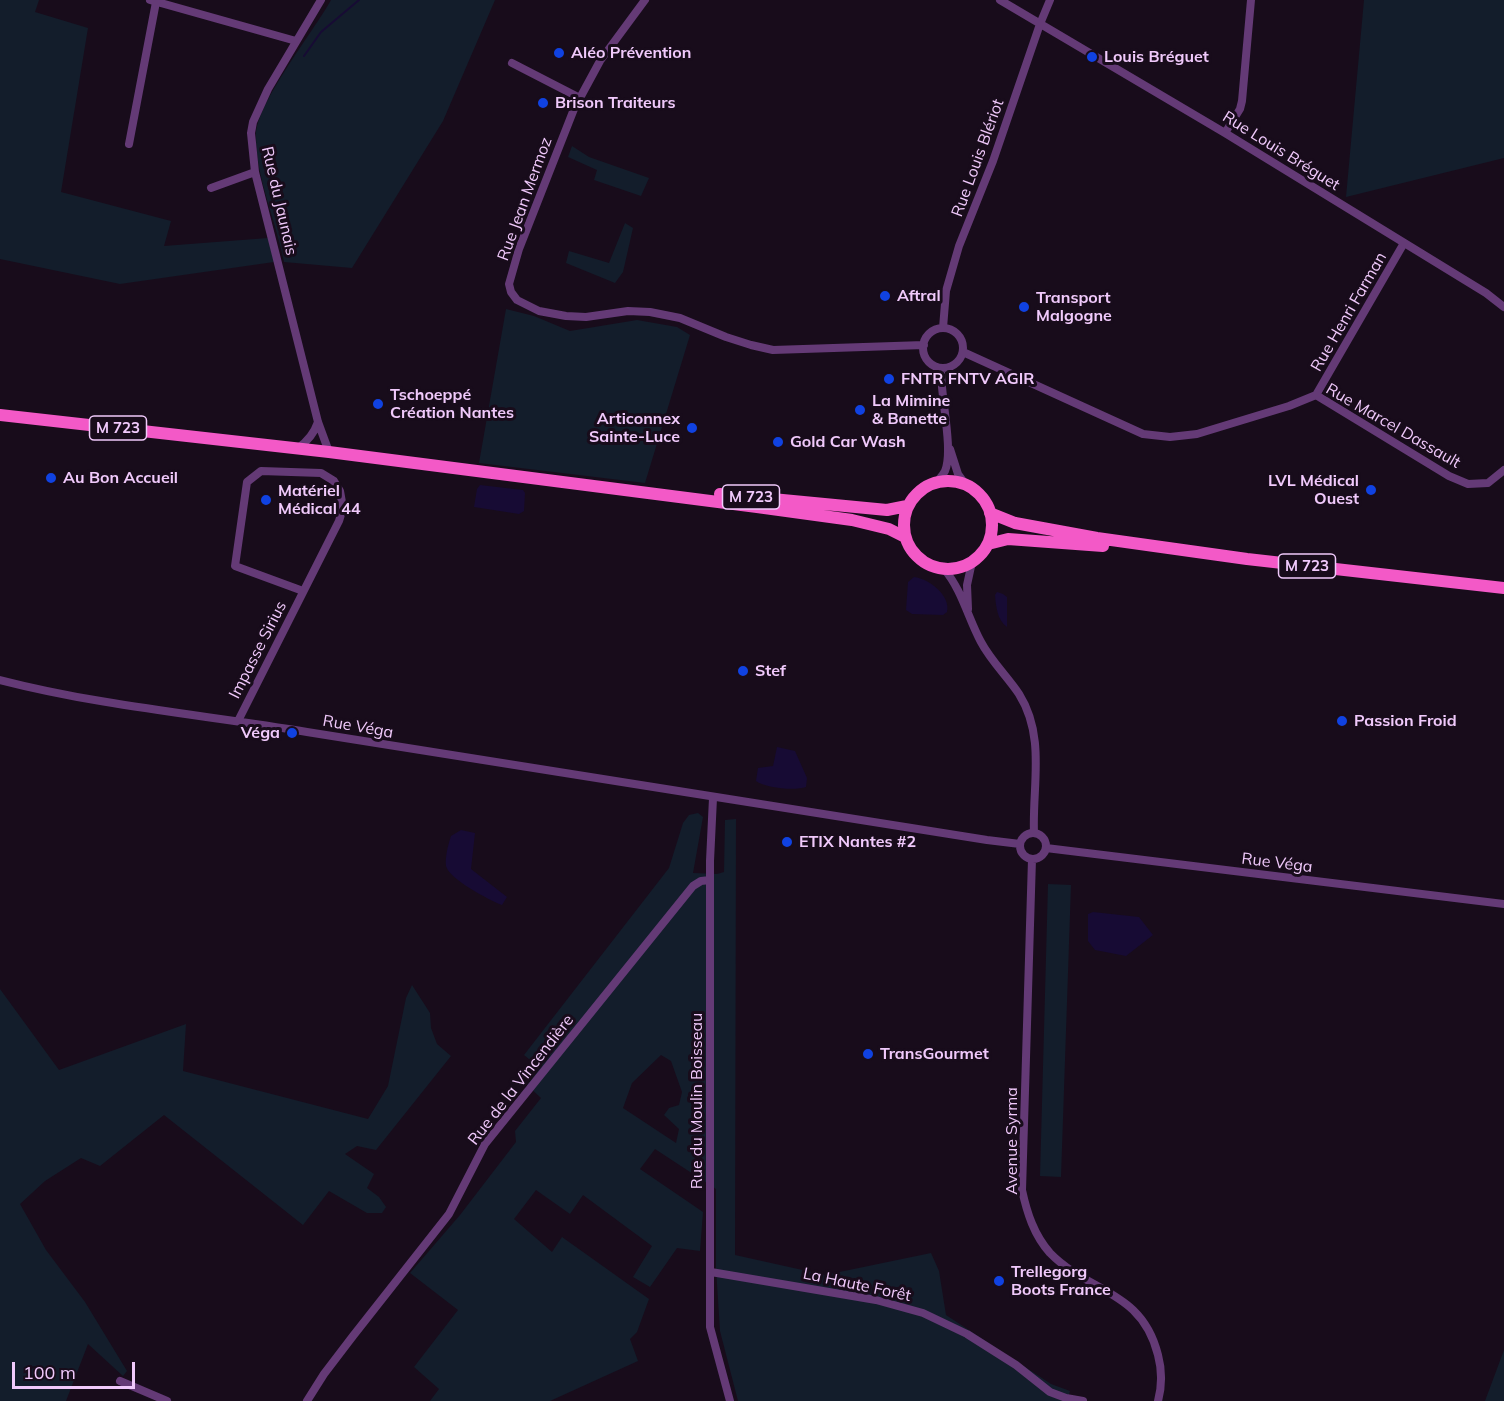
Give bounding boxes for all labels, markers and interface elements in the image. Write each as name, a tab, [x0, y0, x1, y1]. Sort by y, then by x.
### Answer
place label: Aléo Prévention	[571, 43, 691, 63]
marker: Aléo Prévention	[552, 46, 566, 60]
place label: Louis Bréguet	[1104, 47, 1209, 67]
marker: Louis Bréguet	[1085, 50, 1099, 64]
place label: Brison Traiteurs	[555, 93, 675, 113]
marker: Brison Traiteurs	[536, 96, 550, 110]
street label: Rue Louis Blériot	[948, 97, 1008, 219]
street label: Rue Louis Bréguet	[1219, 107, 1343, 195]
street label: Rue Jean Mermoz	[494, 135, 556, 263]
street label: Rue du Jaunais	[257, 145, 301, 257]
street label: Rue Henri Farman	[1307, 249, 1391, 375]
place label: Aftral	[897, 286, 941, 306]
place label: Transport Malgogne	[1036, 288, 1112, 326]
marker: Aftral	[878, 289, 892, 303]
marker: Transport Malgogne	[1017, 300, 1031, 314]
place label: FNTR FNTV AGIR	[901, 369, 1034, 389]
marker: FNTR FNTV AGIR	[882, 372, 896, 386]
street label: Rue Marcel Dassault	[1322, 380, 1464, 472]
place label: Tschoeppé Création Nantes	[390, 385, 514, 423]
place label: La Mimine & Banette	[872, 391, 950, 429]
marker: Tschoeppé Création Nantes	[371, 397, 385, 411]
marker: La Mimine & Banette	[853, 403, 867, 417]
place label: Articonnex Sainte-Luce	[589, 409, 680, 447]
road number: M 723	[90, 416, 146, 440]
marker: Articonnex Sainte-Luce	[685, 421, 699, 435]
place label: Gold Car Wash	[790, 432, 906, 452]
marker: Gold Car Wash	[771, 435, 785, 449]
place label: Au Bon Accueil	[63, 468, 178, 488]
marker: Au Bon Accueil	[44, 471, 58, 485]
place label: LVL Médical Ouest	[1268, 471, 1359, 509]
place label: Matériel Médical 44	[278, 481, 360, 519]
marker: LVL Médical Ouest	[1364, 483, 1378, 497]
road number: M 723	[722, 485, 780, 509]
marker: Matériel Médical 44	[259, 493, 273, 507]
road number: M 723	[1278, 554, 1336, 578]
street label: Impasse Sirius	[225, 598, 291, 702]
place label: Stef	[755, 661, 786, 681]
marker: Stef	[736, 664, 750, 678]
street label: Rue Véga	[321, 711, 395, 743]
place label: Passion Froid	[1354, 711, 1457, 731]
marker: Passion Froid	[1335, 714, 1349, 728]
place label: Véga	[241, 723, 280, 743]
marker: Véga	[285, 726, 299, 740]
place label: ETIX Nantes #2	[799, 832, 916, 852]
marker: ETIX Nantes #2	[780, 835, 794, 849]
street label: Rue Véga	[1240, 849, 1314, 877]
street label: Rue de la Vincendière	[464, 1011, 578, 1149]
street label: Rue du Moulin Boisseau	[687, 1013, 707, 1189]
place label: TransGourmet	[880, 1044, 989, 1064]
marker: TransGourmet	[861, 1047, 875, 1061]
street label: Avenue Syrma	[1002, 1087, 1022, 1195]
place label: Trellegorg Boots France	[1011, 1262, 1111, 1300]
street label: La Haute Forêt	[801, 1264, 913, 1306]
marker: Trellegorg Boots France	[992, 1274, 1006, 1288]
scale bar	[15, 1350, 138, 1388]
text: 100 m	[23, 1361, 76, 1384]

